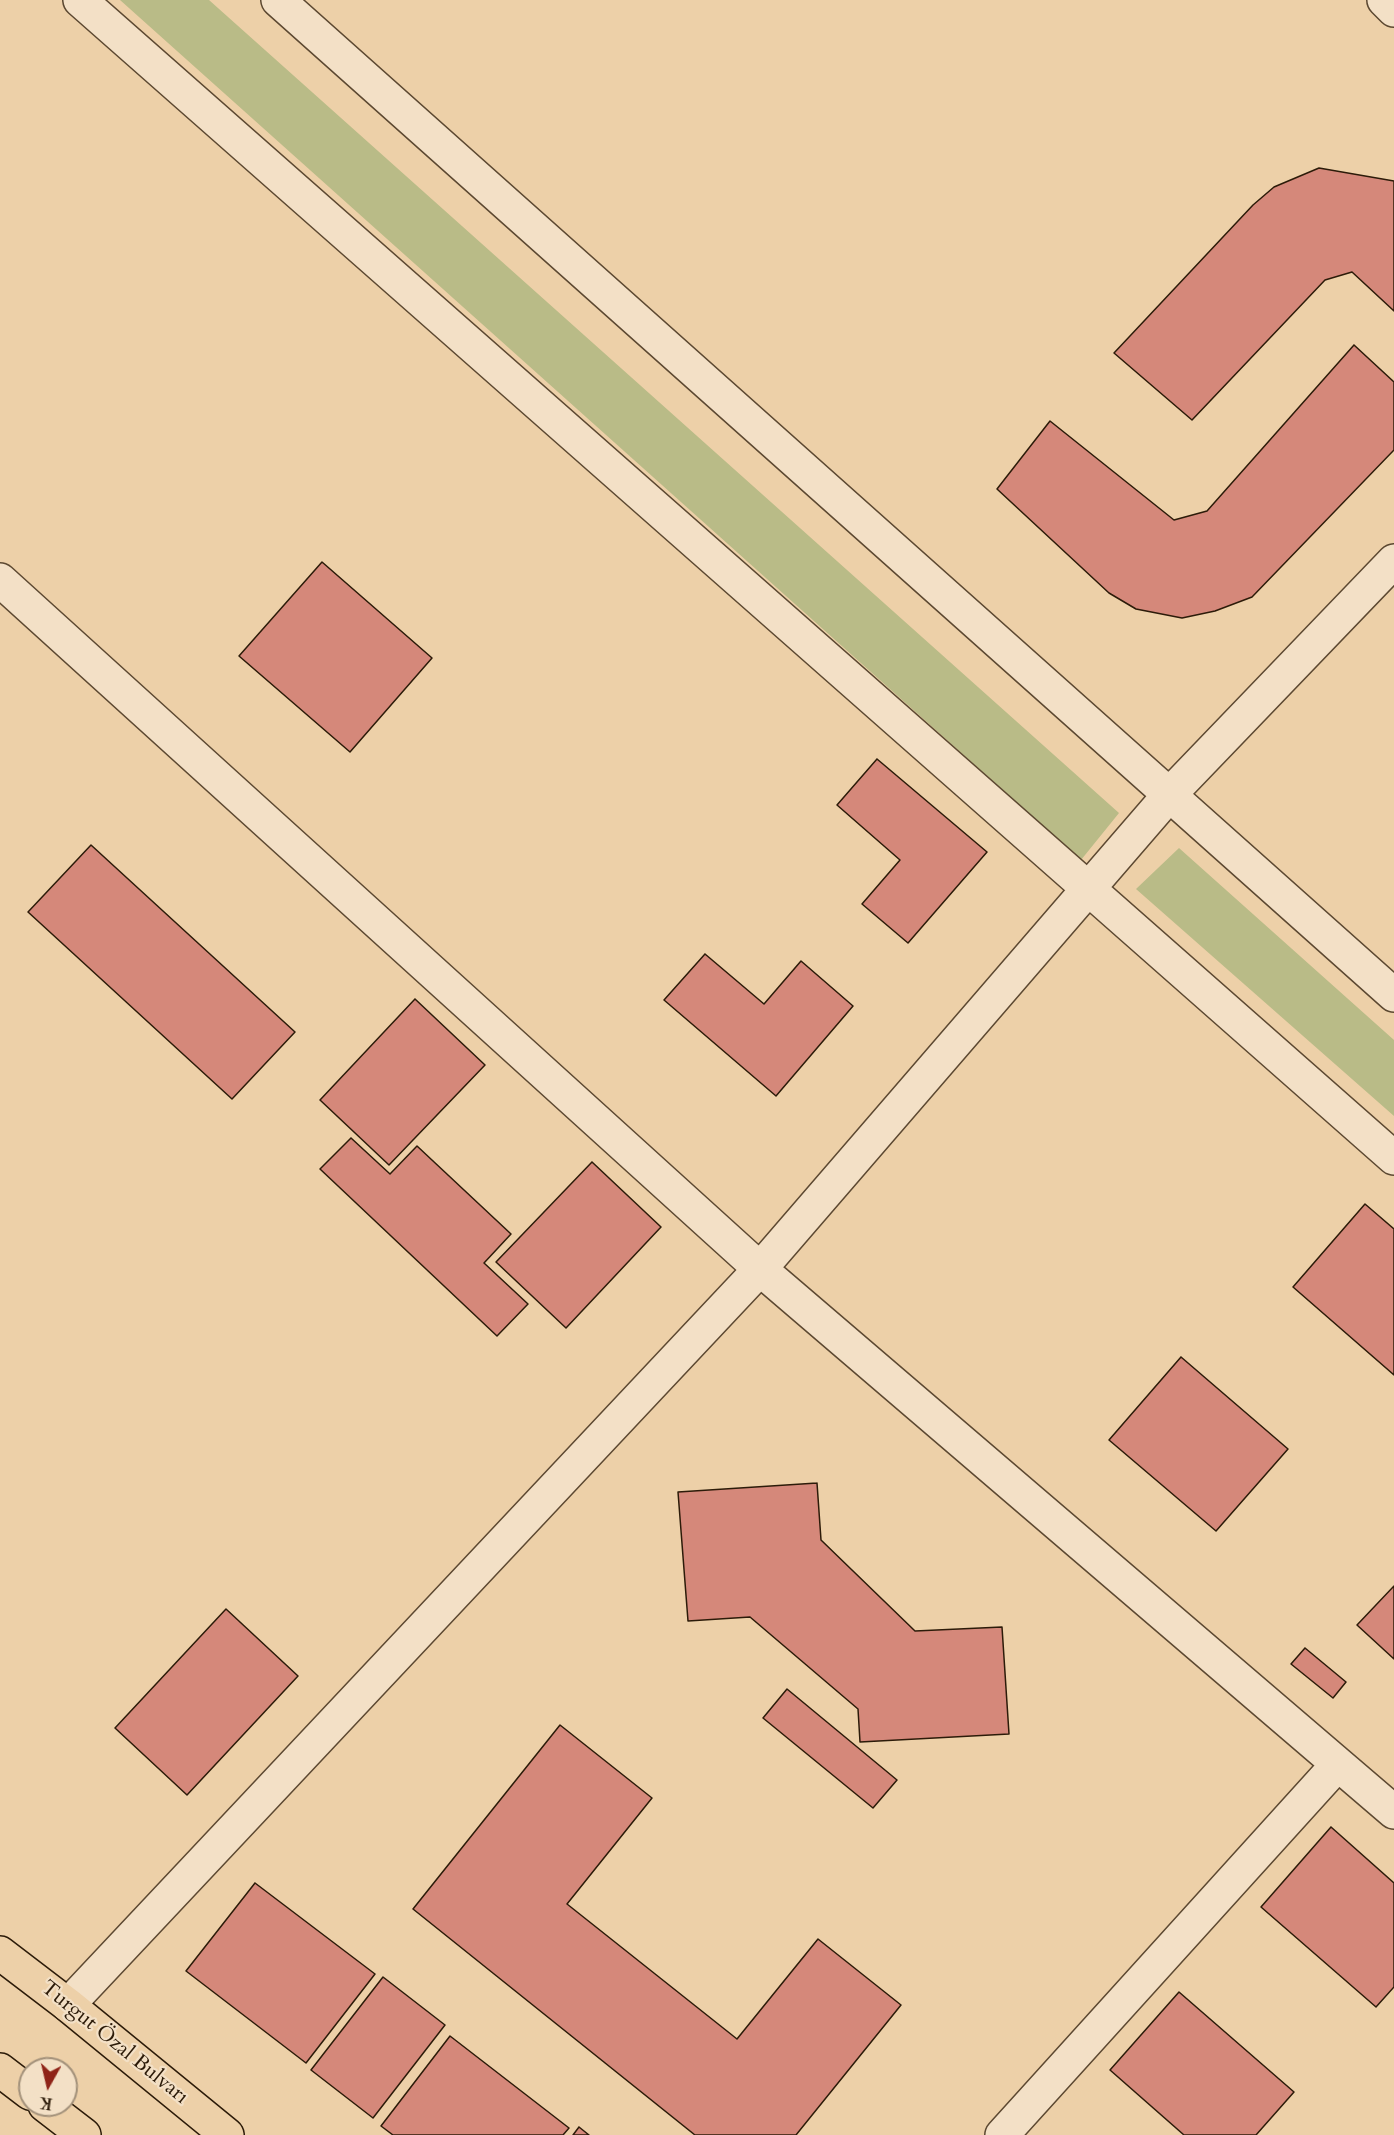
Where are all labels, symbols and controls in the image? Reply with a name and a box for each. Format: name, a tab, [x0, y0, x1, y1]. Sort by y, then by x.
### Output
street label: Turgut Özal Bulvarı	[35, 1976, 193, 2110]
north arrow	[18, 2057, 78, 2117]
text: K	[38, 2091, 54, 2115]

